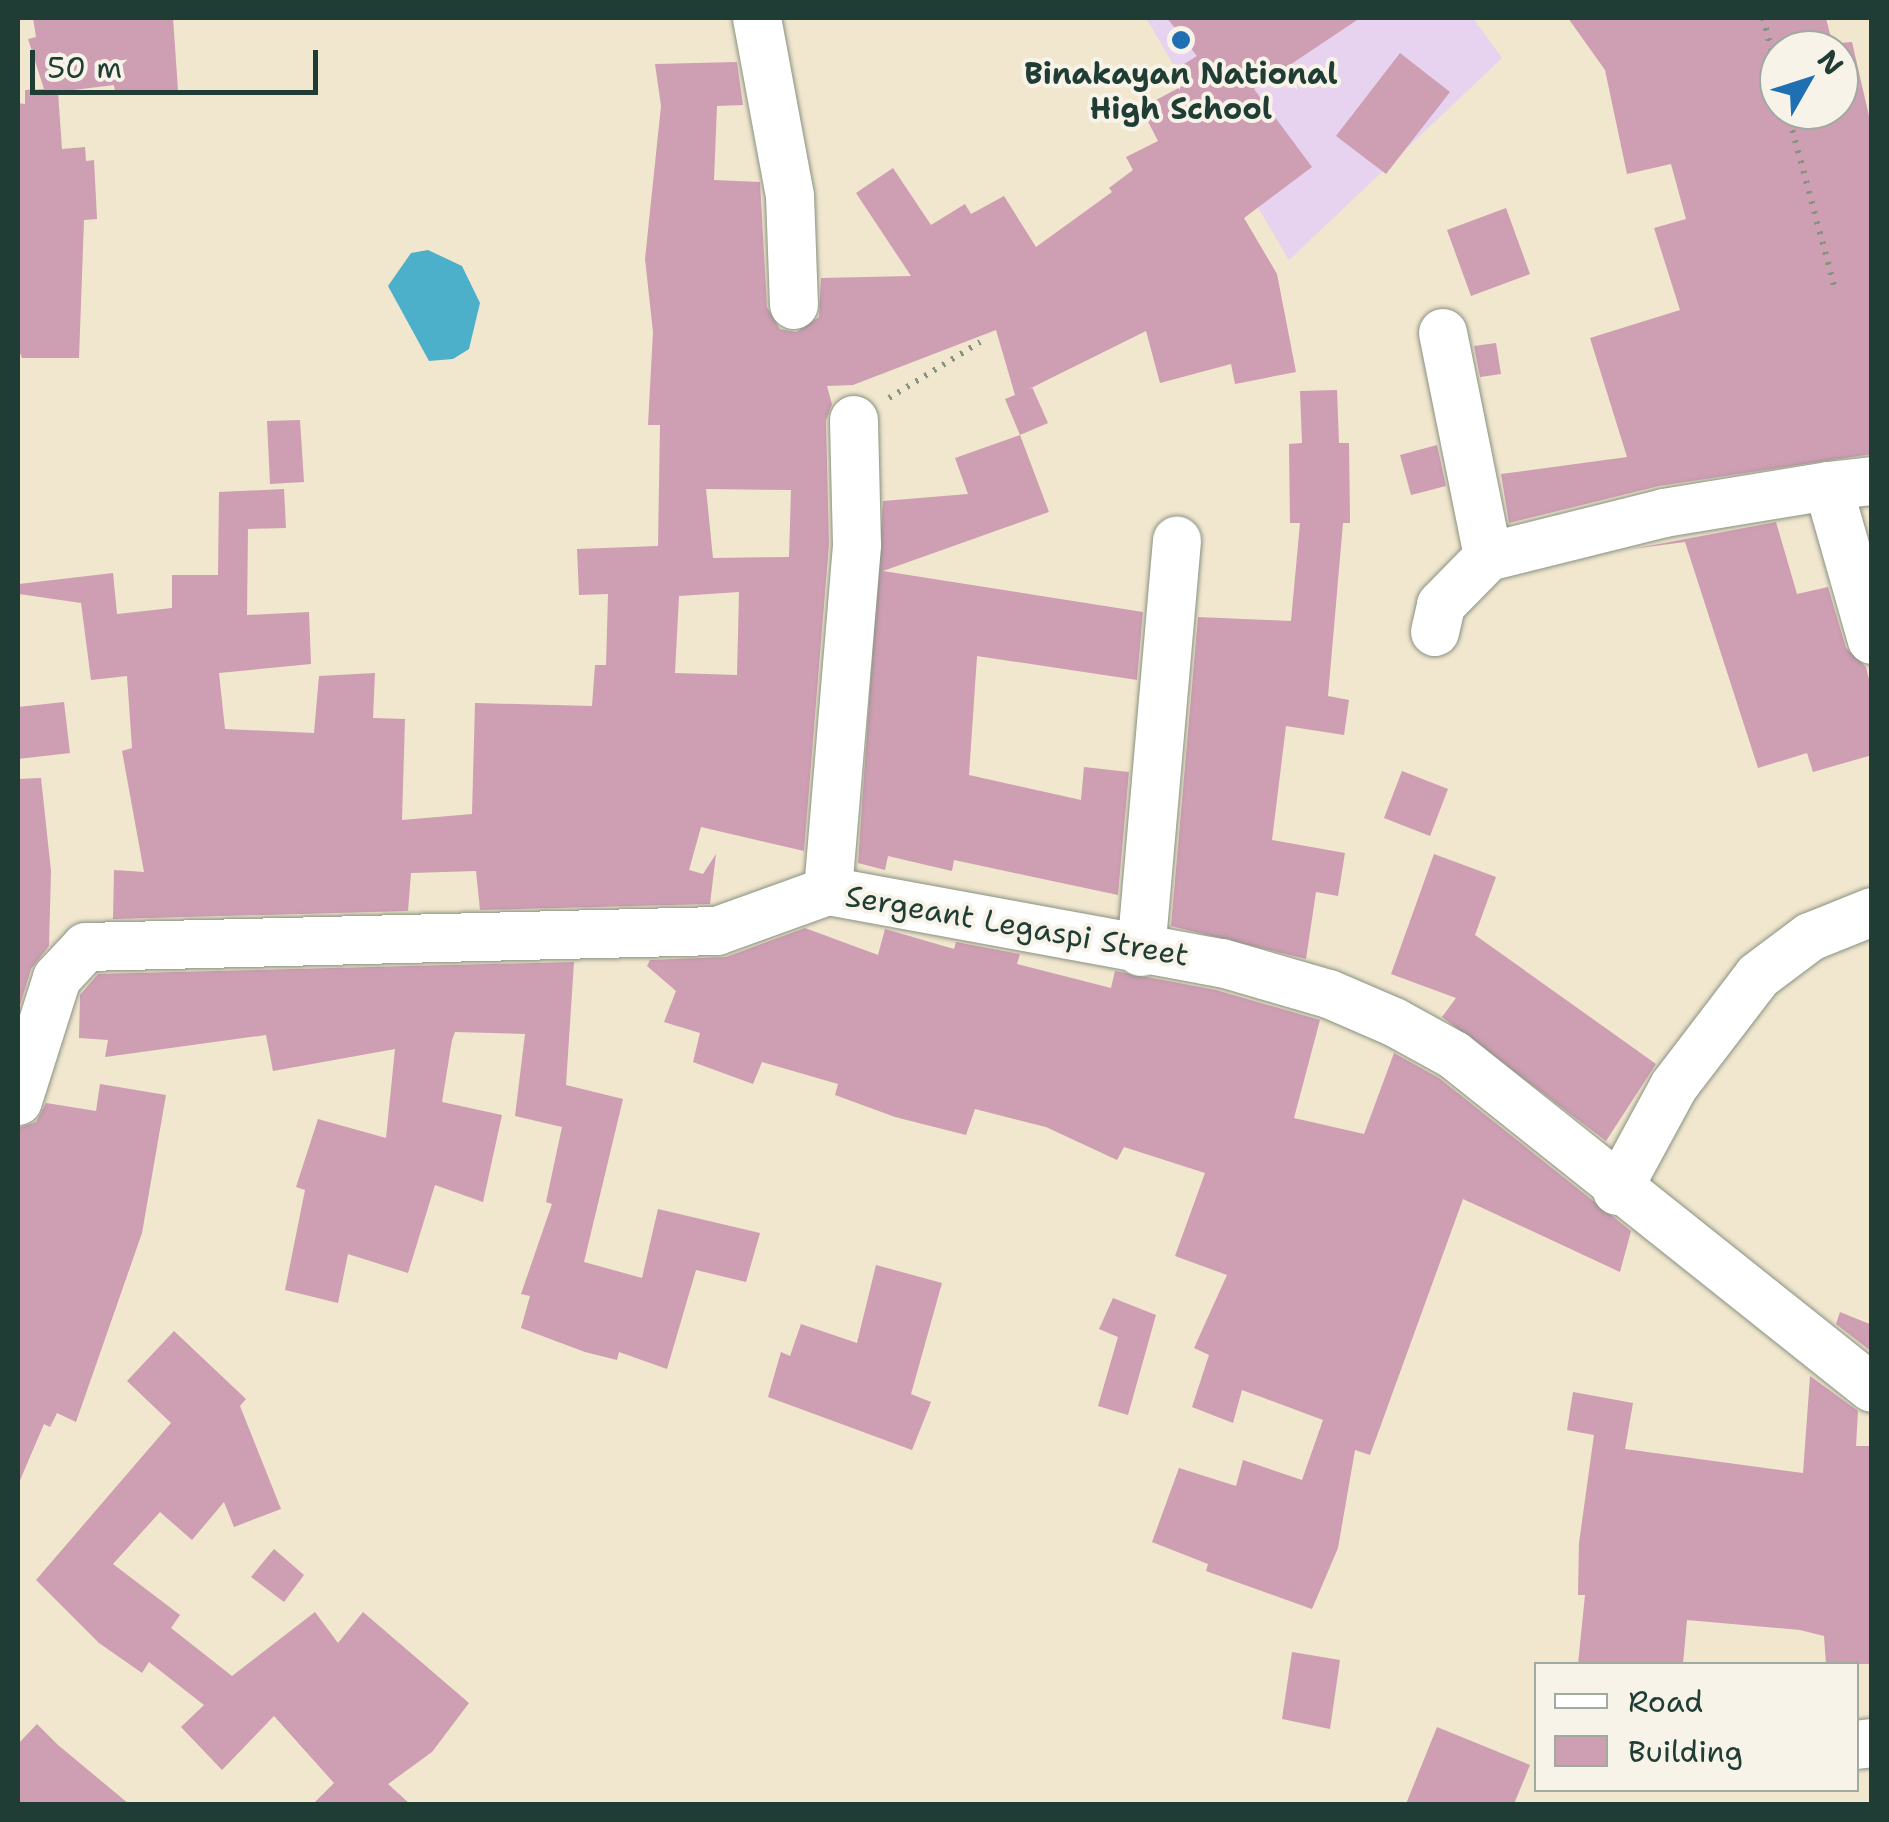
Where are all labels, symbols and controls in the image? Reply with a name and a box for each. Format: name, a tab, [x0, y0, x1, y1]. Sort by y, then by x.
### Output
marker: Binakayan National High School	[1170, 29, 1192, 51]
scale bar	[35, 30, 322, 92]
north arrow	[1759, 30, 1859, 130]
text: N	[1809, 42, 1853, 83]
text: 50 m	[47, 47, 122, 88]
place label: Binakayan National High School	[1024, 56, 1338, 126]
street label: Sergeant Legaspi Street	[843, 878, 1191, 974]
legend	[1534, 1662, 1859, 1792]
text: Road	[1628, 1681, 1703, 1722]
text: Building	[1628, 1731, 1743, 1772]

